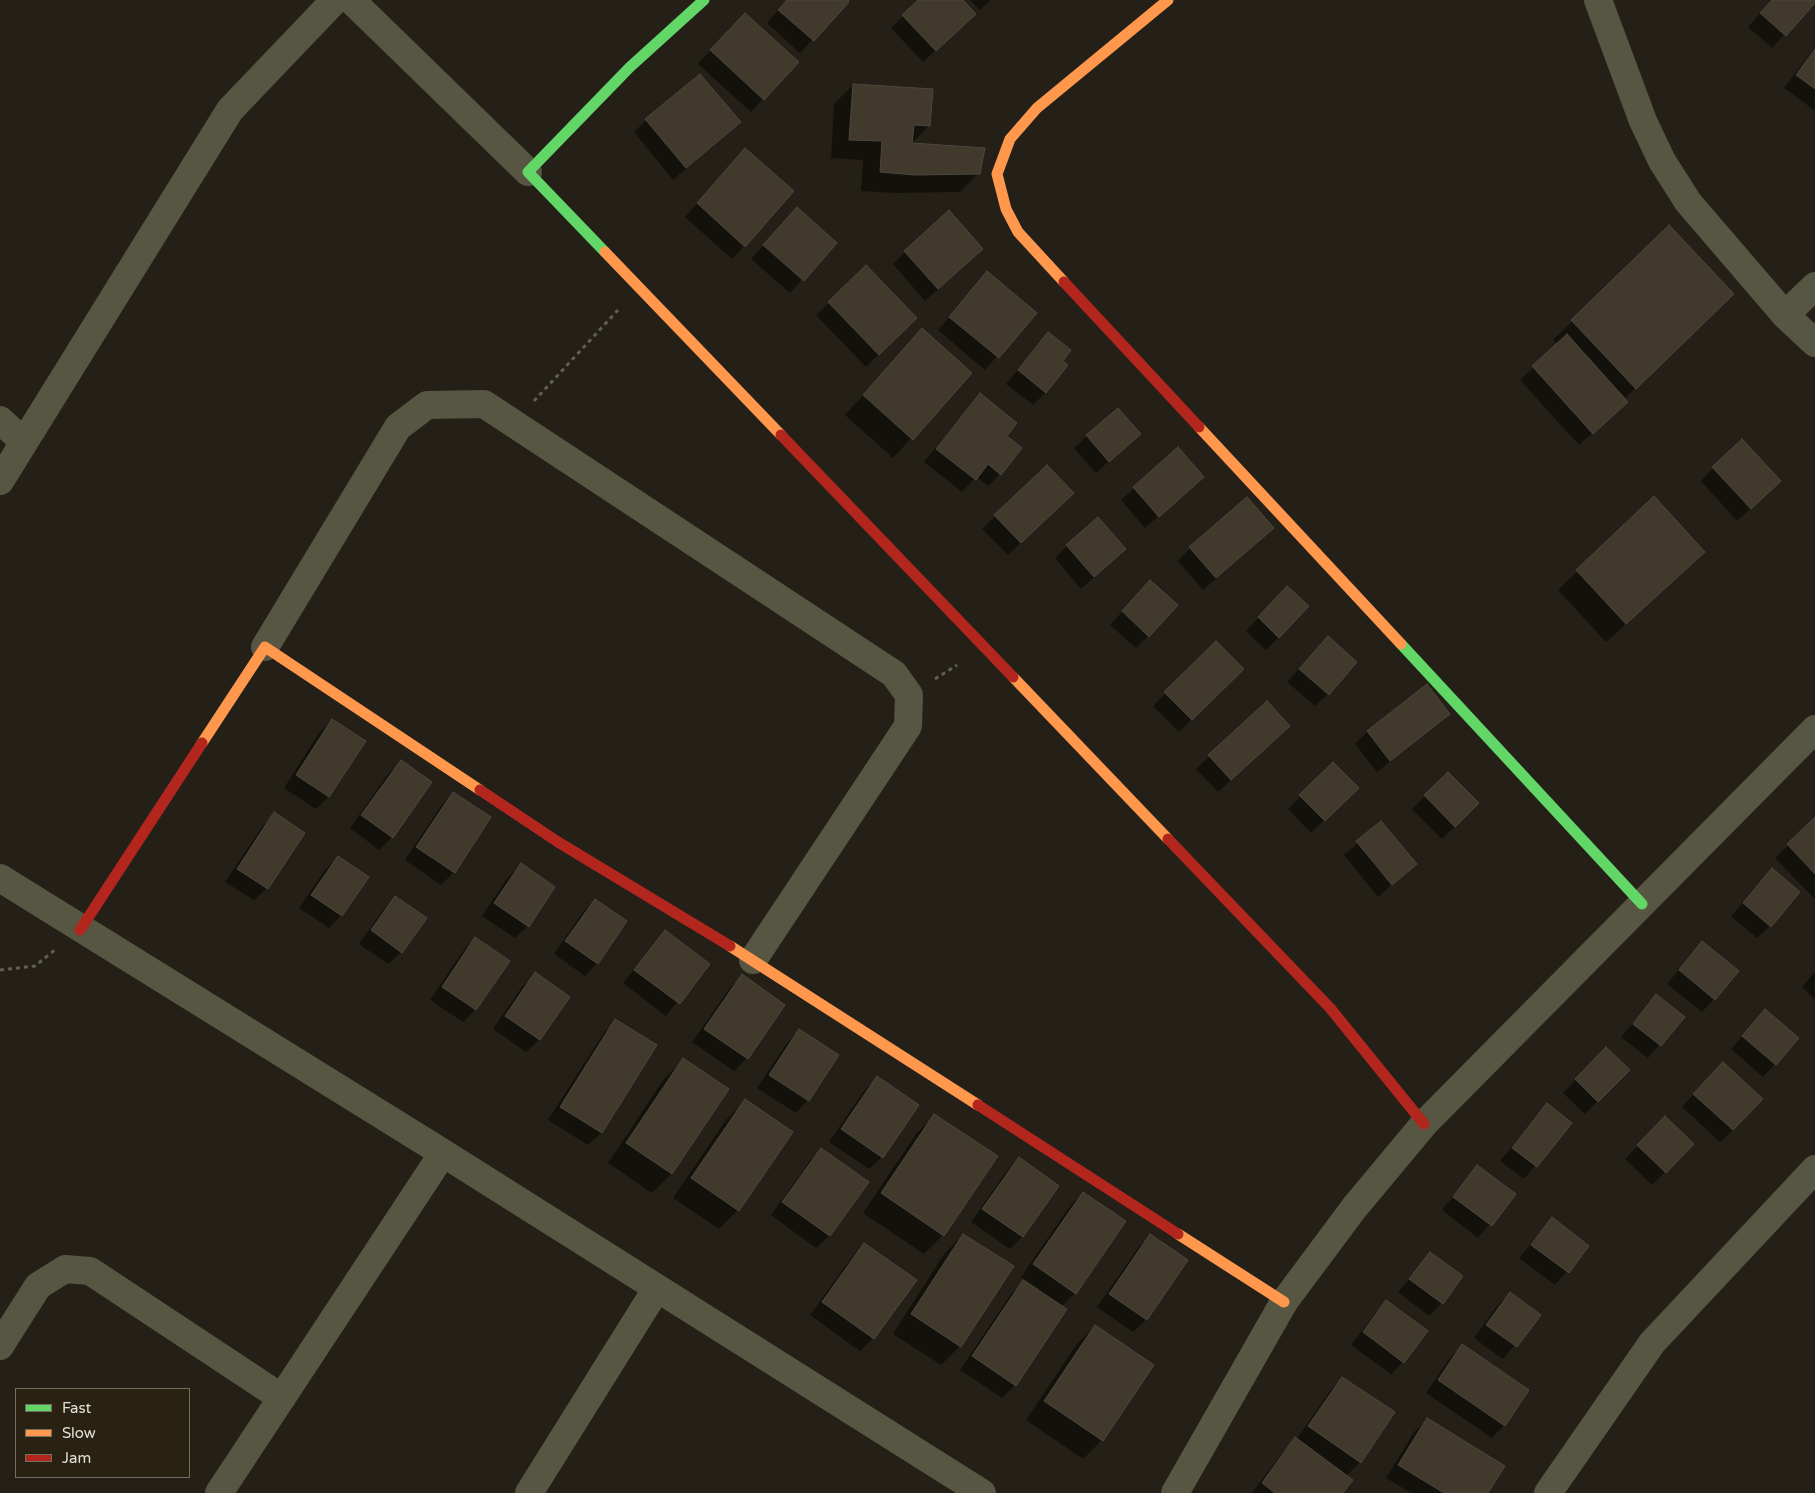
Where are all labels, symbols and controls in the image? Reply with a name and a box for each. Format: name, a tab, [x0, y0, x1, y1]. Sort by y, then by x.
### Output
legend	[15, 1388, 190, 1478]
text: Fast	[62, 1399, 91, 1417]
text: Slow	[62, 1424, 96, 1442]
text: Jam	[62, 1449, 91, 1467]

